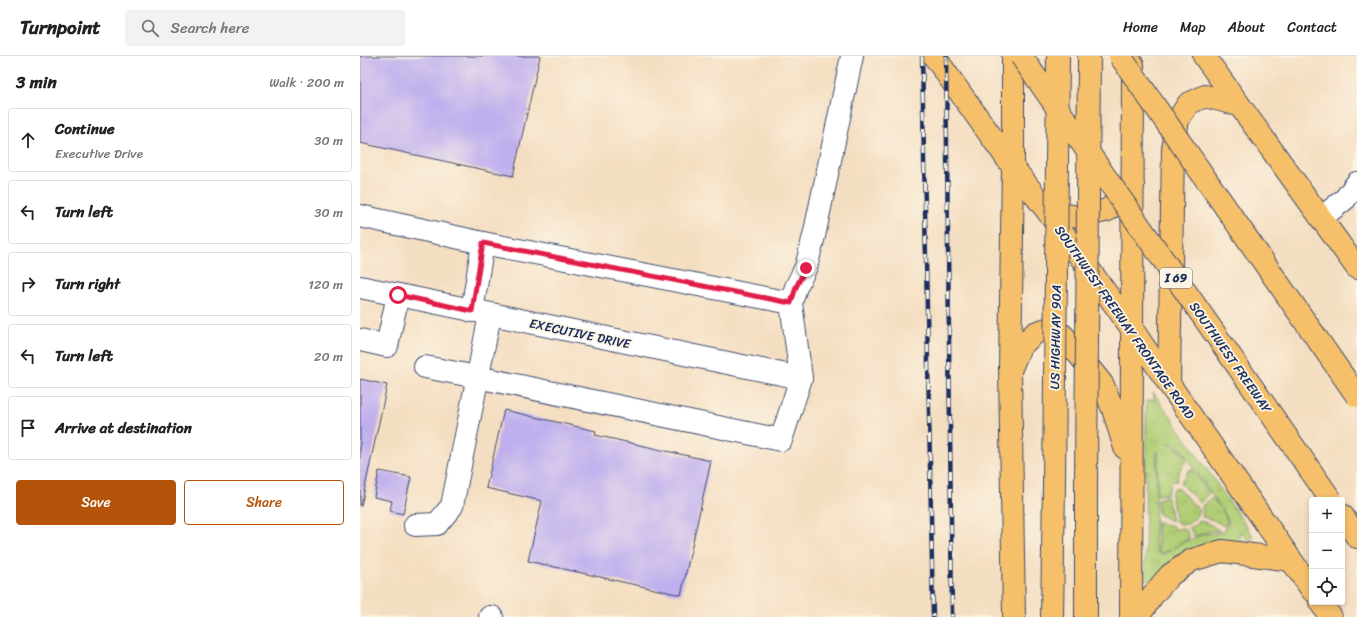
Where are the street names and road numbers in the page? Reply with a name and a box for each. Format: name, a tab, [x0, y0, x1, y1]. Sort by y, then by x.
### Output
street label: SOUTHWEST FREEWAY FRONTAGE ROAD	[1048, 220, 1201, 424]
road number: I 69	[1160, 268, 1192, 288]
street label: US HIGHWAY 90A	[1043, 285, 1068, 390]
street label: SOUTHWEST FREEWAY	[1183, 297, 1278, 419]
street label: EXECUTIVE DRIVE	[527, 312, 633, 356]

